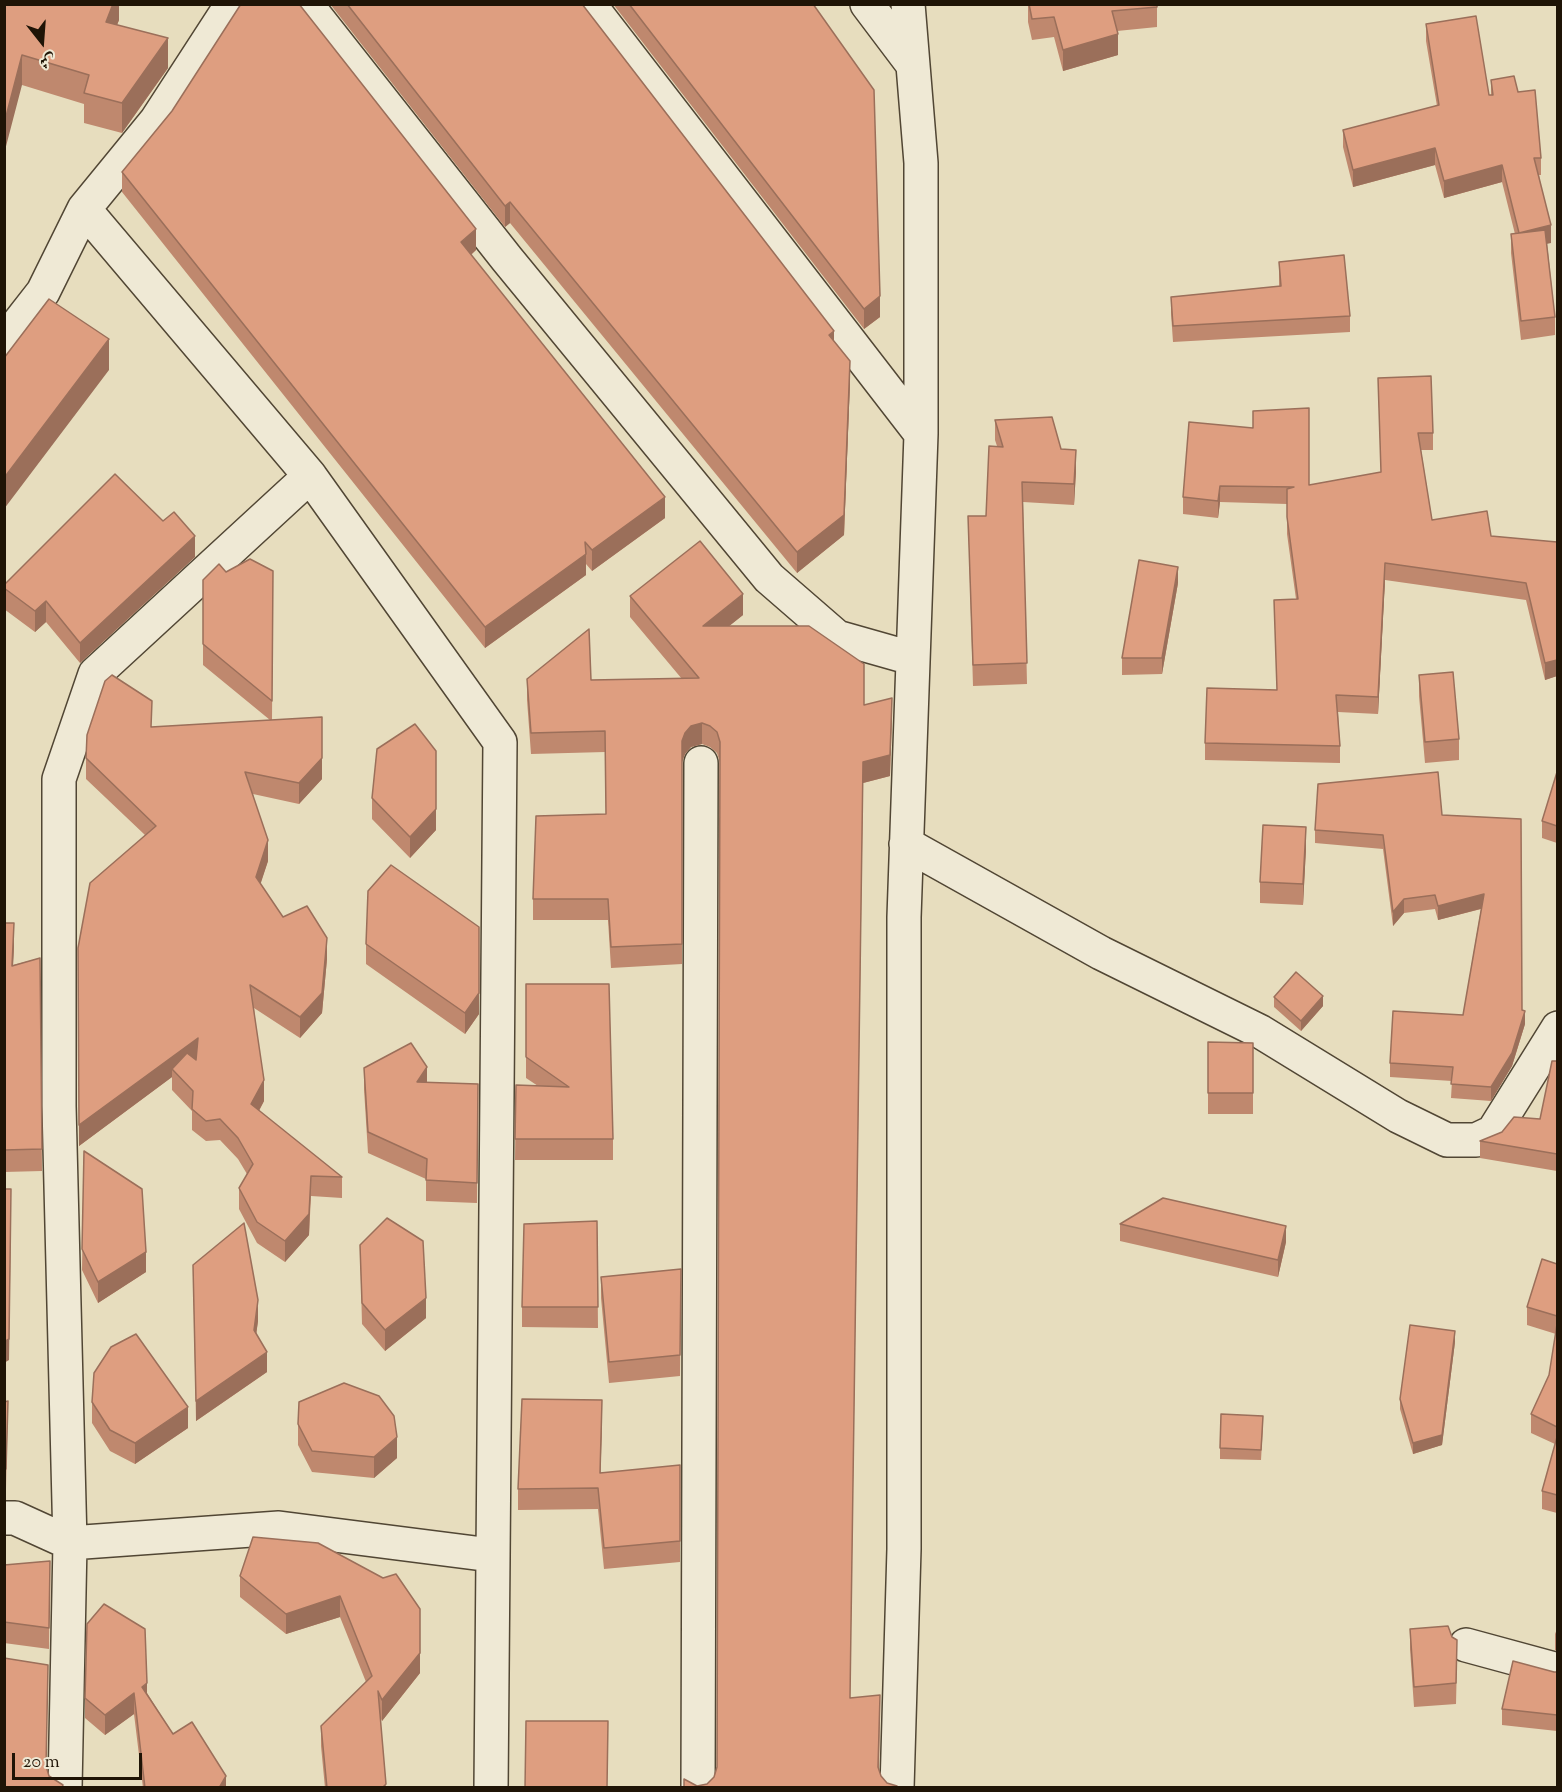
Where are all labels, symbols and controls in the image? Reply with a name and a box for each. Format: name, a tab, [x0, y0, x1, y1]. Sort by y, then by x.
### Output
north arrow	[12, 12, 72, 72]
text: ش	[36, 46, 58, 73]
scale bar	[15, 1741, 146, 1779]
text: 20 m	[23, 1750, 60, 1776]

